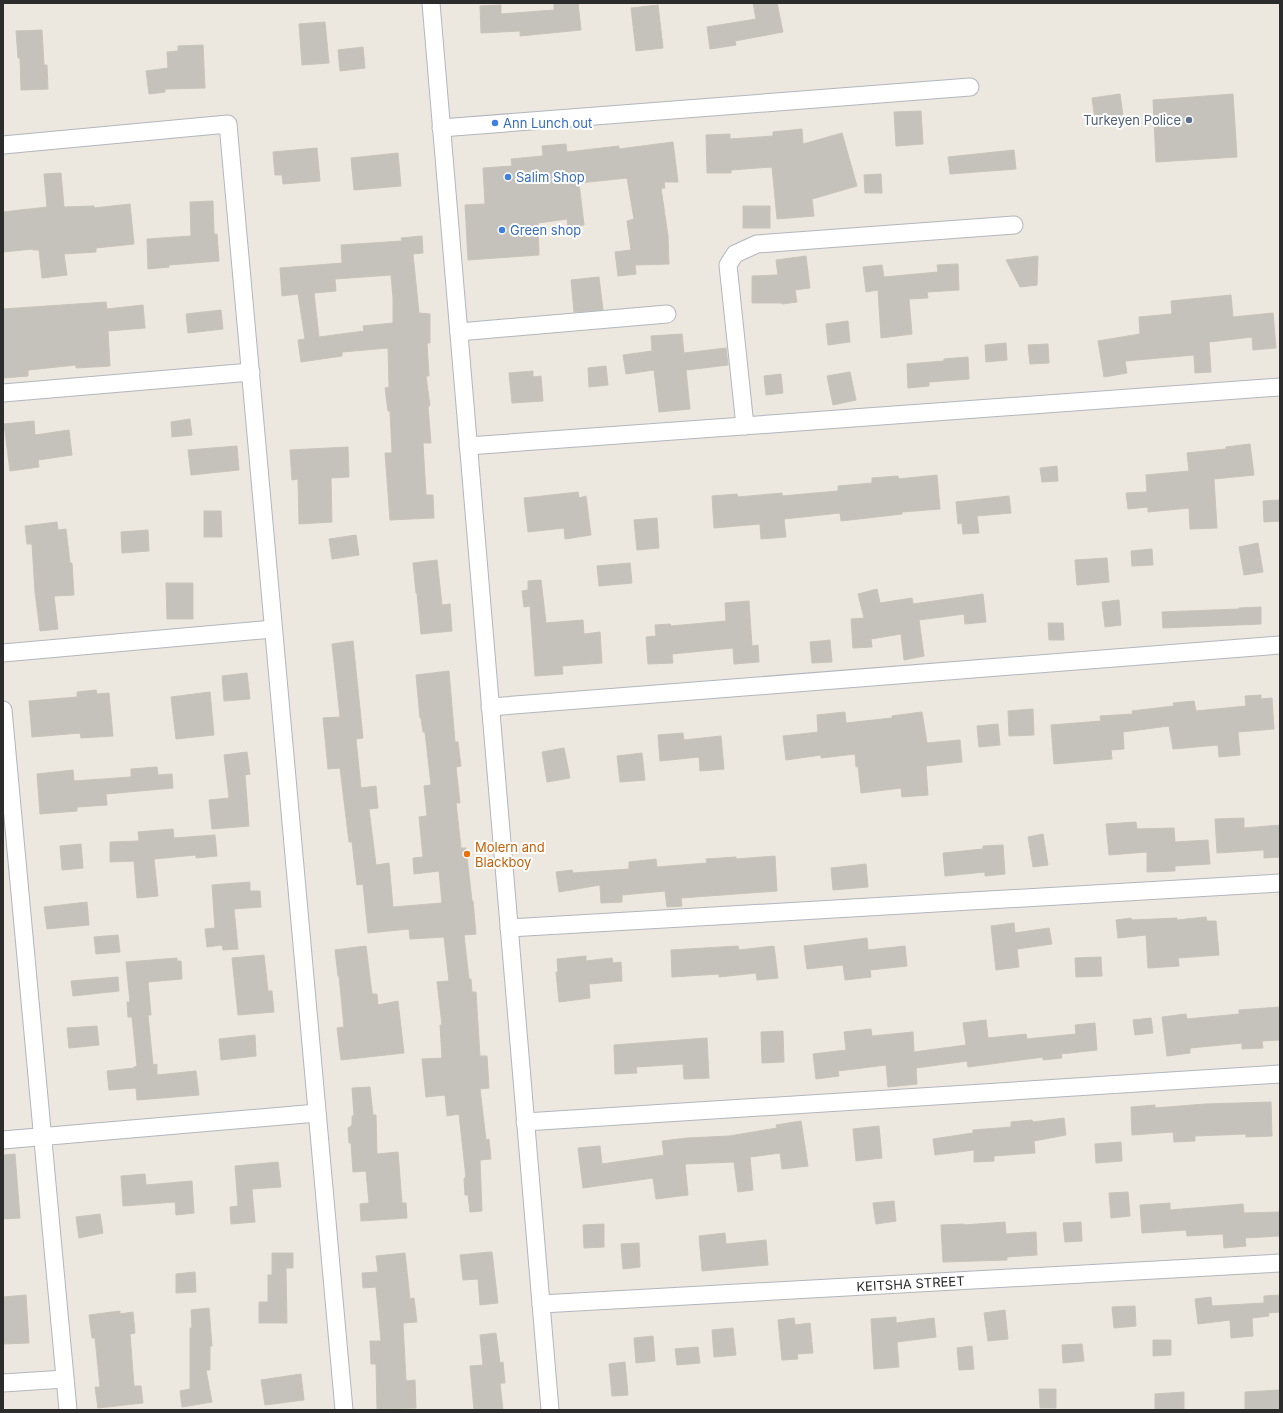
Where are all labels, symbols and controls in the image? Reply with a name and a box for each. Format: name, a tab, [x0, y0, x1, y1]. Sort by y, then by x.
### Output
place label: Turkeyen Police	[1083, 112, 1181, 128]
place label: Ann Lunch out	[503, 115, 592, 131]
marker: Turkeyen Police	[1184, 115, 1194, 125]
marker: Ann Lunch out	[490, 118, 500, 128]
place label: Salim Shop	[516, 169, 585, 185]
marker: Salim Shop	[503, 172, 513, 182]
place label: Green shop	[510, 222, 581, 238]
marker: Green shop	[497, 225, 507, 235]
place label: Molern and Blackboy	[475, 839, 545, 870]
marker: Molern and Blackboy	[462, 849, 472, 859]
street label: KEITSHA STREET	[856, 1273, 965, 1294]

